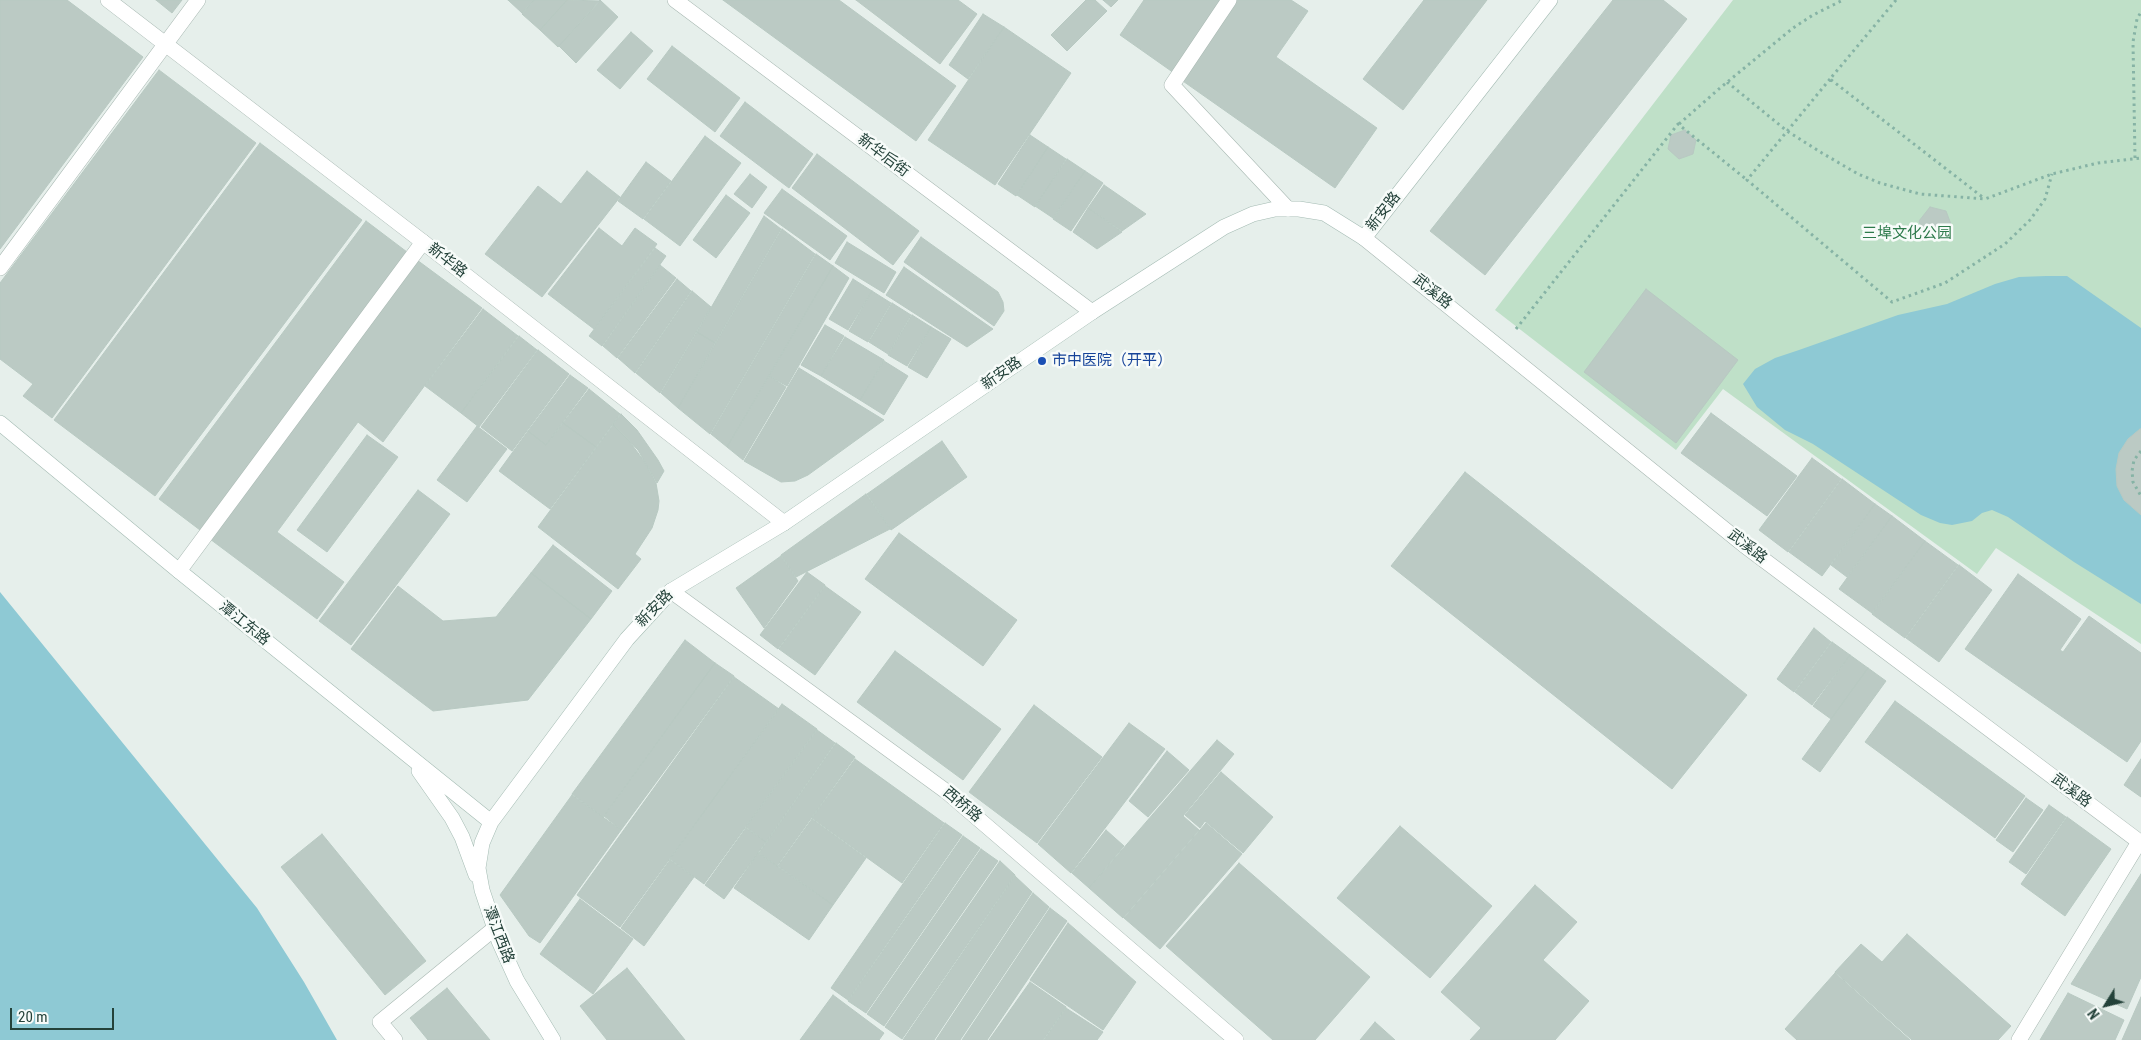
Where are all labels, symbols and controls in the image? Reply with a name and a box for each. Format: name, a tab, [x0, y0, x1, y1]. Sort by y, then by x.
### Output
street label: 新华后街	[854, 131, 912, 181]
street label: 新安路	[1363, 189, 1405, 235]
park label: 三埠文化公园	[1862, 225, 1952, 243]
street label: 新华路	[424, 240, 470, 282]
street label: 武溪路	[1409, 271, 1455, 313]
place label: 市中医院（开平）	[1052, 352, 1172, 370]
street label: 新安路	[978, 354, 1026, 394]
marker: 市中医院（开平）	[1036, 355, 1048, 367]
street label: 武溪路	[1724, 526, 1770, 568]
street label: 新安路	[633, 587, 677, 631]
street label: 潭江东路	[215, 598, 273, 650]
street label: 武溪路	[2048, 770, 2094, 812]
street label: 西桥路	[939, 784, 985, 826]
street label: 潭江西路	[479, 904, 517, 966]
north arrow	[2081, 980, 2131, 1030]
scale bar	[12, 998, 116, 1030]
text: N	[2085, 1006, 2103, 1022]
text: 20 m	[18, 1008, 48, 1026]

